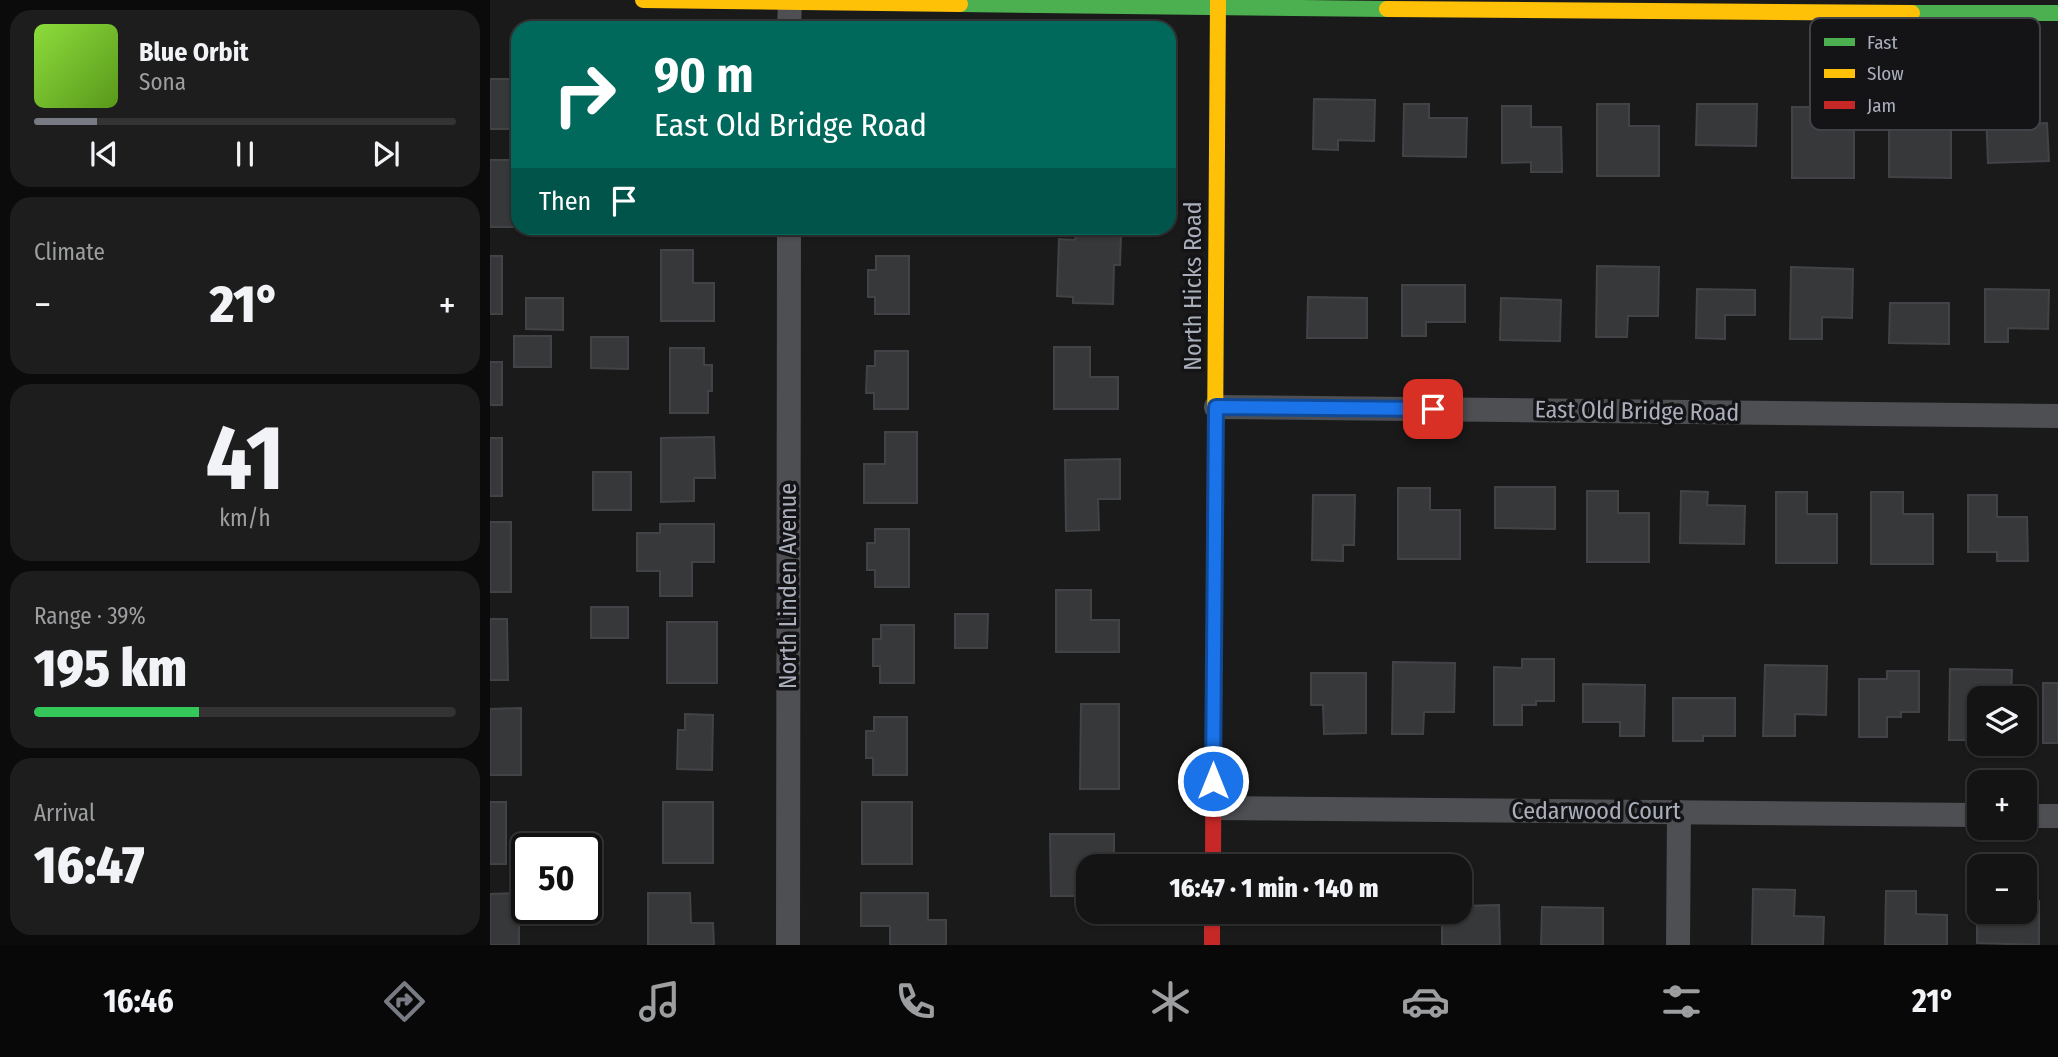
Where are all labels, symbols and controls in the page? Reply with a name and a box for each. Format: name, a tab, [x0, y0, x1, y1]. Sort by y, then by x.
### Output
legend	[1810, 18, 2040, 130]
text: Fast	[1867, 31, 1898, 54]
text: Blue Orbit	[139, 37, 249, 68]
text: 90 m	[654, 46, 754, 105]
icon: right	[539, 49, 630, 140]
text: Slow	[1867, 62, 1904, 85]
text: Sona	[139, 68, 186, 96]
text: Jam	[1867, 94, 1896, 117]
text: East Old Bridge Road	[654, 106, 927, 144]
icon: previous	[85, 135, 123, 173]
icon: pause	[226, 135, 264, 173]
icon: next	[367, 135, 405, 173]
icon: arrive	[605, 182, 643, 220]
text: Then	[539, 186, 591, 217]
street label: North Hicks Road	[1179, 201, 1207, 371]
text: Climate	[34, 238, 105, 266]
text: 21°	[210, 273, 280, 336]
text: −	[34, 282, 51, 328]
text: +	[439, 282, 456, 328]
pin	[1403, 379, 1463, 439]
icon: arrive	[1414, 390, 1452, 428]
street label: East Old Bridge Road	[1534, 395, 1740, 427]
text: 41	[205, 404, 285, 513]
street label: North Linden Avenue	[774, 483, 802, 689]
text: km/h	[219, 504, 271, 532]
text: Range · 39%	[34, 602, 146, 630]
text: 195 km	[34, 637, 187, 700]
map controls	[1967, 686, 2037, 924]
button: layers	[1967, 686, 2037, 756]
position arrow	[1176, 744, 1250, 818]
button: +	[1967, 770, 2037, 840]
street label: Cedarwood Court	[1511, 797, 1681, 825]
text: Arrival	[34, 799, 95, 827]
speed limit sign: 50	[511, 833, 602, 924]
text: 16:47	[34, 834, 145, 897]
button: −	[1967, 854, 2037, 924]
text: 16:47 · 1 min · 140 m	[1170, 873, 1378, 904]
icon: directions	[380, 977, 429, 1026]
icon: music	[635, 977, 684, 1026]
icon: phone	[891, 977, 940, 1026]
icon: climate	[1146, 977, 1195, 1026]
icon: car	[1401, 977, 1450, 1026]
icon: filters	[1657, 977, 1706, 1026]
text: 16:46	[103, 982, 174, 1020]
text: 21°	[1912, 982, 1955, 1020]

